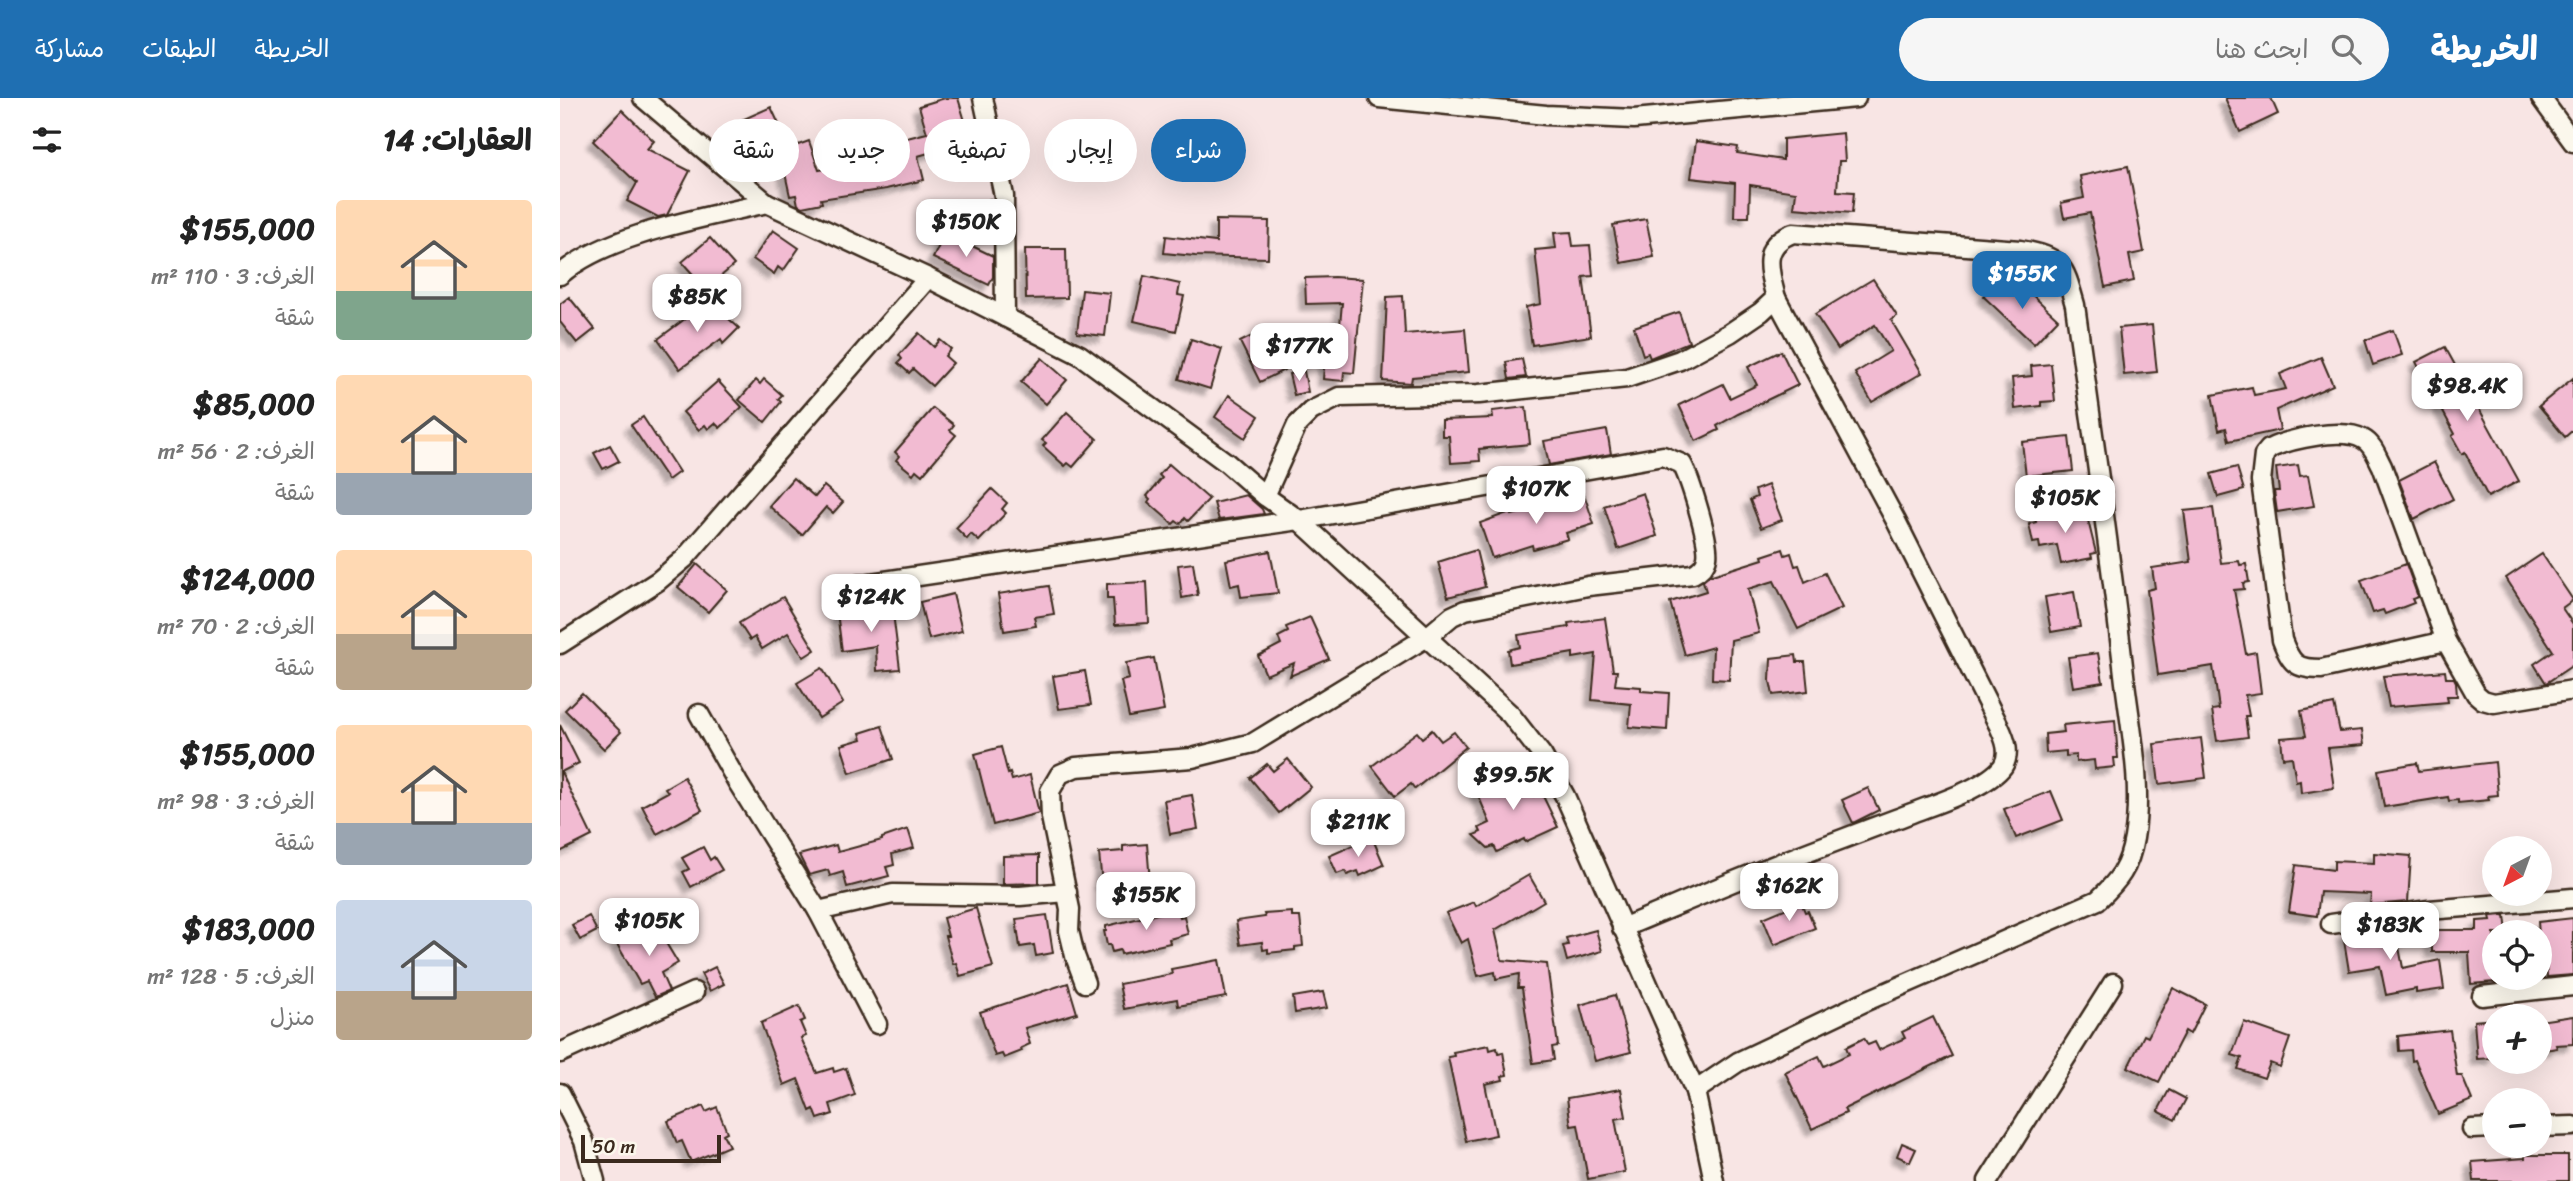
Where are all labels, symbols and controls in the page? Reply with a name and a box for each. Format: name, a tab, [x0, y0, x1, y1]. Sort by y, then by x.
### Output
search box	[1899, 18, 2389, 81]
text: الخريطة	[2431, 20, 2538, 78]
text: ابحث هنا	[2215, 26, 2309, 72]
text: مشاركة	[35, 28, 104, 70]
text: الطبقات	[142, 28, 217, 70]
text: الخريطة	[255, 28, 329, 70]
icon: search	[2327, 30, 2365, 68]
text: العقارات: 14	[383, 113, 532, 167]
chip: شقة	[709, 119, 799, 182]
chip: جديد	[813, 119, 910, 182]
chip: تصفية	[924, 119, 1030, 182]
chip: إيجار	[1044, 119, 1137, 182]
chip: شراء	[1151, 119, 1246, 182]
icon: filters	[28, 121, 66, 159]
pin: $150K	[917, 200, 1015, 259]
text: $150K	[932, 201, 1000, 242]
text: $155,000	[180, 202, 315, 256]
icon: home	[392, 228, 476, 312]
pin: $155K	[1973, 252, 2071, 311]
text: $155K	[1988, 253, 2056, 294]
text: الغرف: 3 · 110 m²	[151, 256, 315, 297]
pin: $85K	[656, 274, 738, 334]
text: $85K	[668, 276, 726, 317]
text: شقة	[275, 297, 315, 338]
pin: $177K	[1250, 324, 1348, 383]
text: $177K	[1266, 325, 1332, 366]
pin: $98.4K	[2410, 364, 2524, 423]
text: $98.4K	[2428, 365, 2506, 406]
text: $85,000	[193, 377, 315, 431]
icon: home	[392, 403, 476, 487]
text: الغرف: 2 · 56 m²	[158, 431, 315, 472]
pin: $107K	[1487, 466, 1585, 526]
text: $107K	[1503, 468, 1570, 509]
text: شقة	[275, 472, 315, 513]
pin: $105K	[2016, 476, 2114, 535]
text: $105K	[2031, 477, 2099, 518]
text: $124,000	[181, 552, 315, 606]
pin: $124K	[822, 574, 920, 634]
text: $124K	[838, 576, 904, 617]
icon: home	[392, 578, 476, 662]
text: الغرف: 2 · 70 m²	[157, 606, 315, 647]
text: شقة	[275, 647, 315, 688]
text: $155,000	[180, 727, 315, 781]
pin: $99.5K	[1456, 752, 1570, 812]
icon: home	[392, 753, 476, 837]
text: $99.5K	[1474, 754, 1552, 795]
text: الغرف: 3 · 98 m²	[158, 781, 315, 822]
pin: $211K	[1309, 800, 1407, 859]
text: $211K	[1327, 801, 1389, 842]
text: شقة	[275, 822, 315, 863]
north arrow	[2482, 836, 2552, 906]
map controls	[2482, 836, 2552, 1158]
pin: $162K	[1740, 864, 1838, 923]
text: $162K	[1756, 865, 1822, 906]
pin: $155K	[1097, 872, 1195, 932]
text: $155K	[1112, 874, 1180, 915]
pin: $105K	[600, 898, 698, 958]
text: $105K	[615, 900, 683, 941]
text: $183,000	[182, 902, 315, 956]
pin: $183K	[2341, 902, 2439, 962]
text: $183K	[2357, 904, 2423, 945]
button: locate	[2482, 920, 2552, 990]
icon: home	[392, 928, 476, 1012]
text: الغرف: 5 · 128 m²	[147, 956, 315, 997]
text: منزل	[270, 997, 315, 1038]
button: +	[2482, 1004, 2552, 1074]
button: −	[2482, 1088, 2552, 1158]
text: 50 m	[592, 1130, 635, 1163]
scale bar	[581, 1132, 721, 1164]

